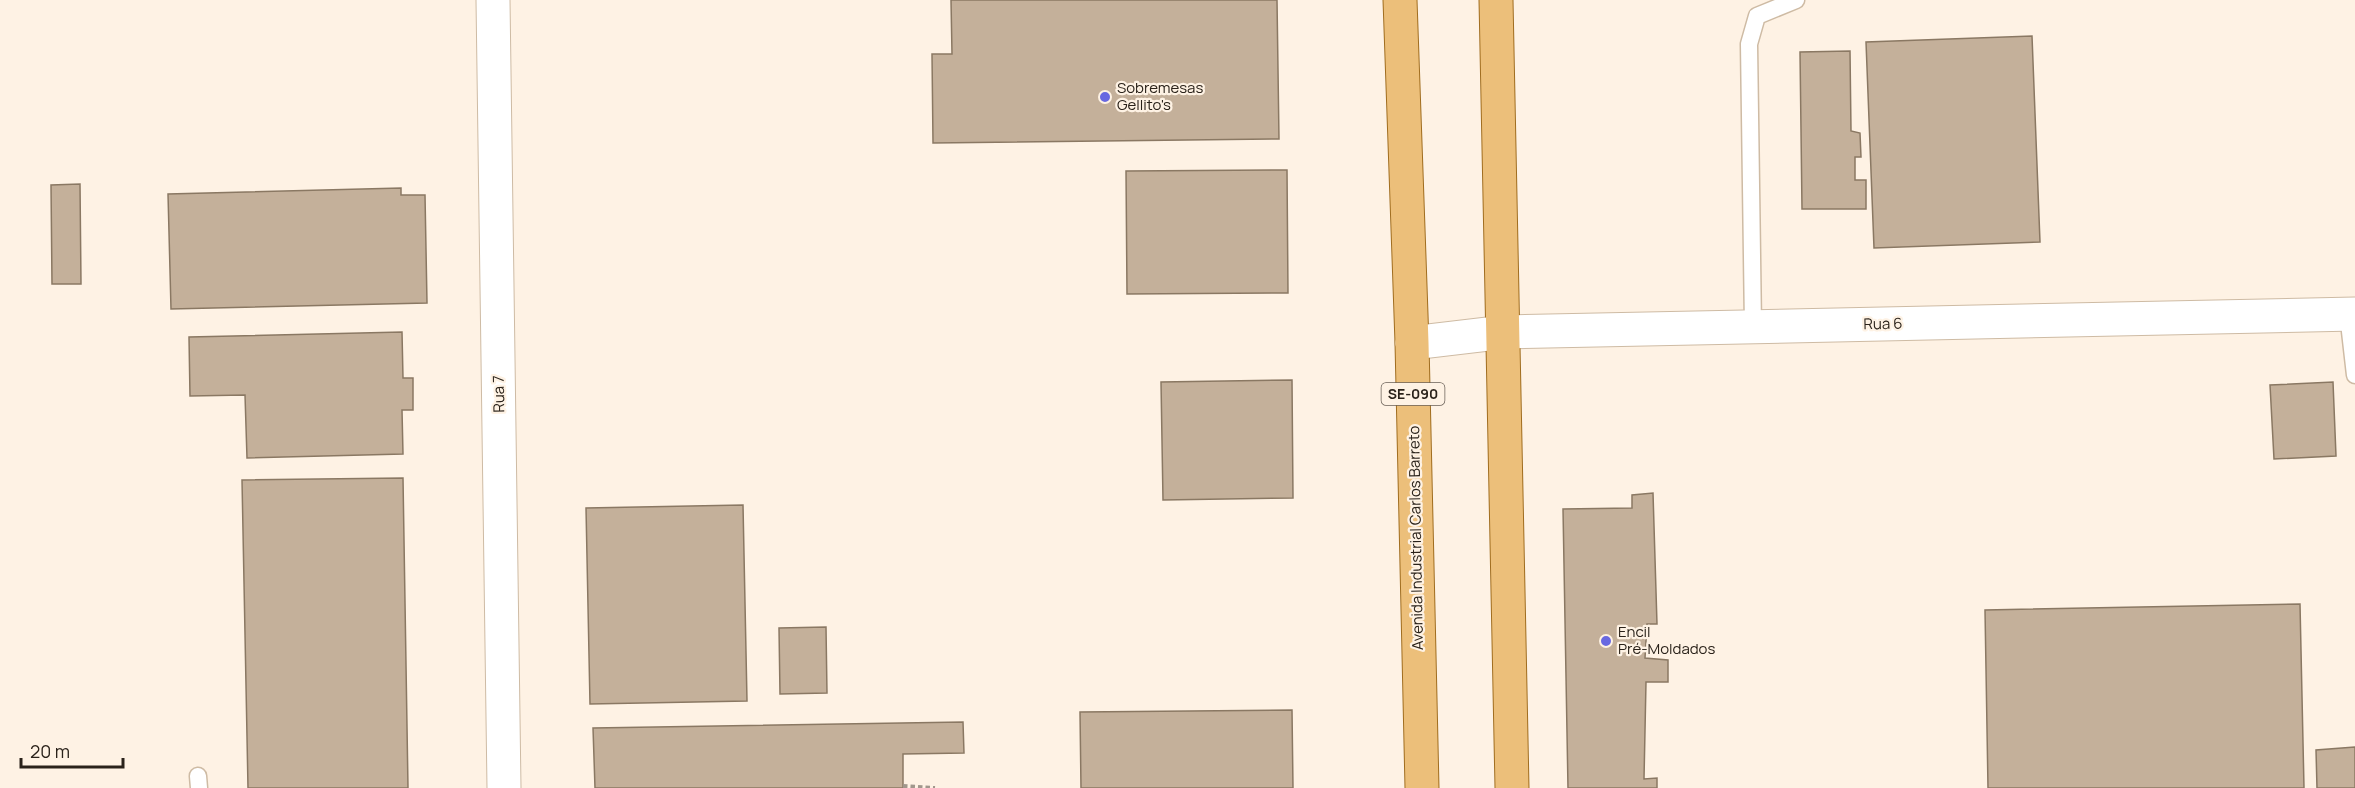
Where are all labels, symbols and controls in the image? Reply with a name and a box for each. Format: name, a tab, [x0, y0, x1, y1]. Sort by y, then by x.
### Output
place label: Sobremesas Gellito's	[1117, 77, 1203, 115]
marker: Sobremesas Gellito's	[1098, 90, 1112, 104]
street label: Rua 6	[1863, 313, 1903, 334]
street label: Rua 7	[488, 375, 509, 413]
road number: SE-090	[1382, 383, 1444, 405]
street label: Avenida Industrial Carlos Barreto	[1403, 426, 1428, 650]
place label: Encil Pré-Moldados	[1618, 621, 1715, 659]
marker: Encil Pré-Moldados	[1599, 634, 1613, 648]
scale bar	[21, 731, 123, 769]
text: 20 m	[30, 739, 70, 763]

